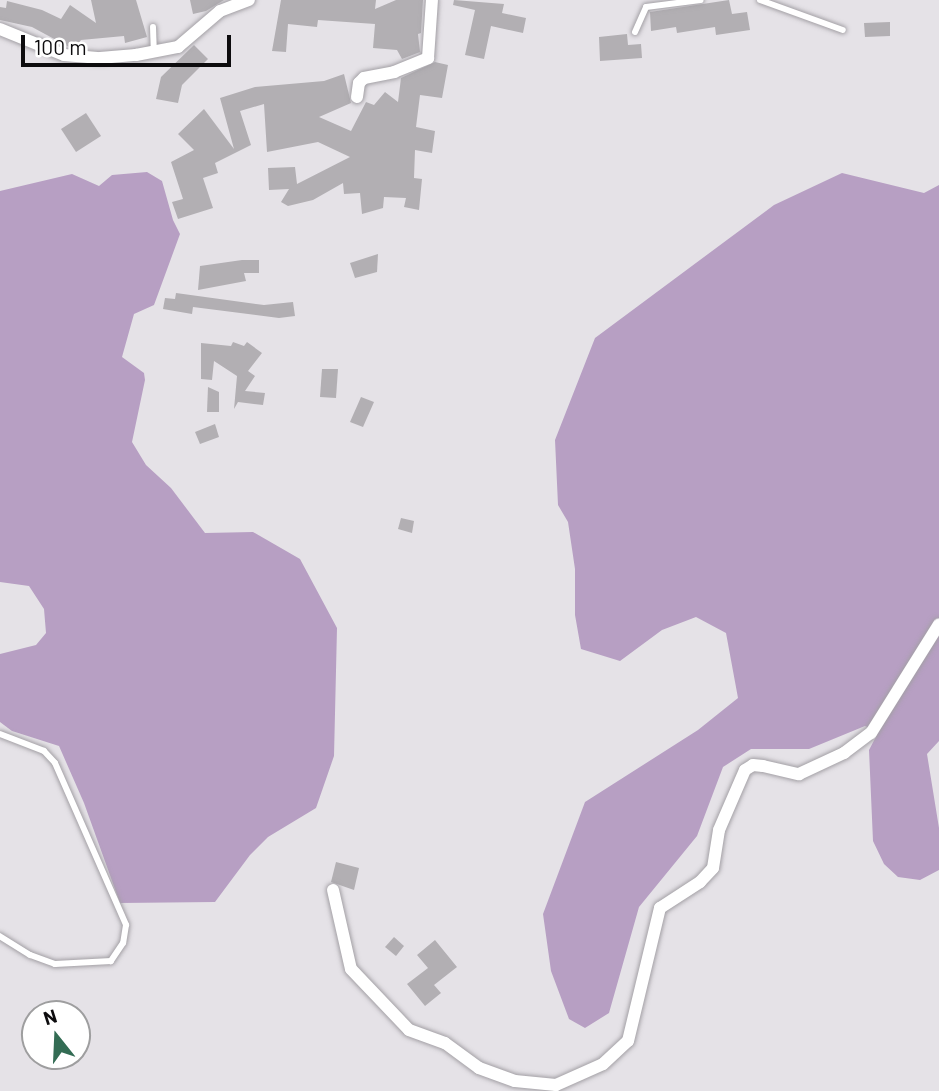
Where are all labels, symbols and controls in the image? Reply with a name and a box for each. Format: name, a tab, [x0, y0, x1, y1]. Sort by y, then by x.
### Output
scale bar	[24, 21, 234, 65]
text: 100 m	[34, 34, 87, 59]
north arrow	[21, 1000, 91, 1070]
text: N	[40, 1004, 60, 1029]

